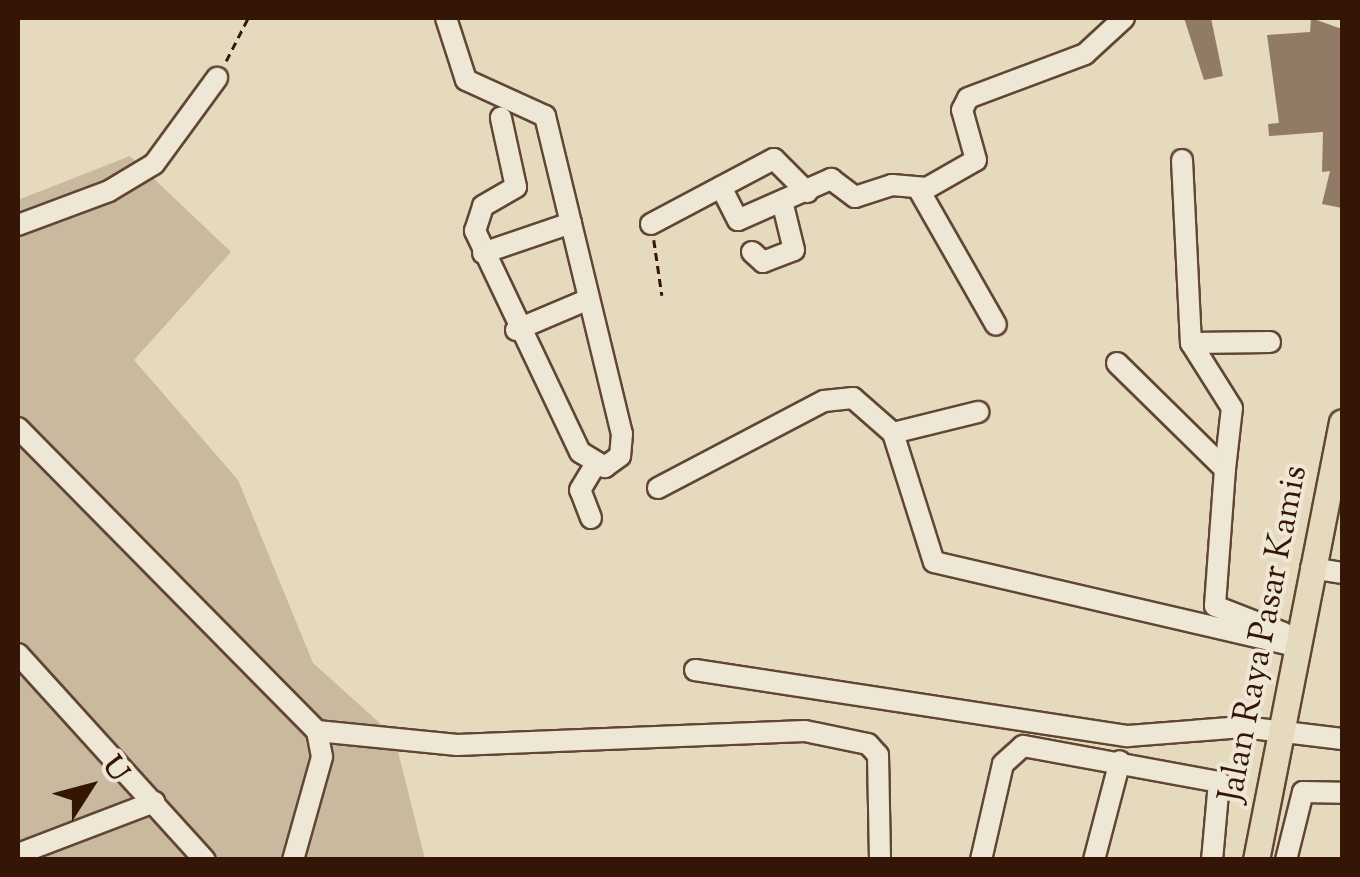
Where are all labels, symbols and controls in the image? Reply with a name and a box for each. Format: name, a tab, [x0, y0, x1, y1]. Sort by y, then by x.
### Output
street label: Jalan Raya Pasar Kamis	[1212, 462, 1318, 806]
north arrow	[40, 737, 140, 837]
text: U	[91, 748, 137, 790]

